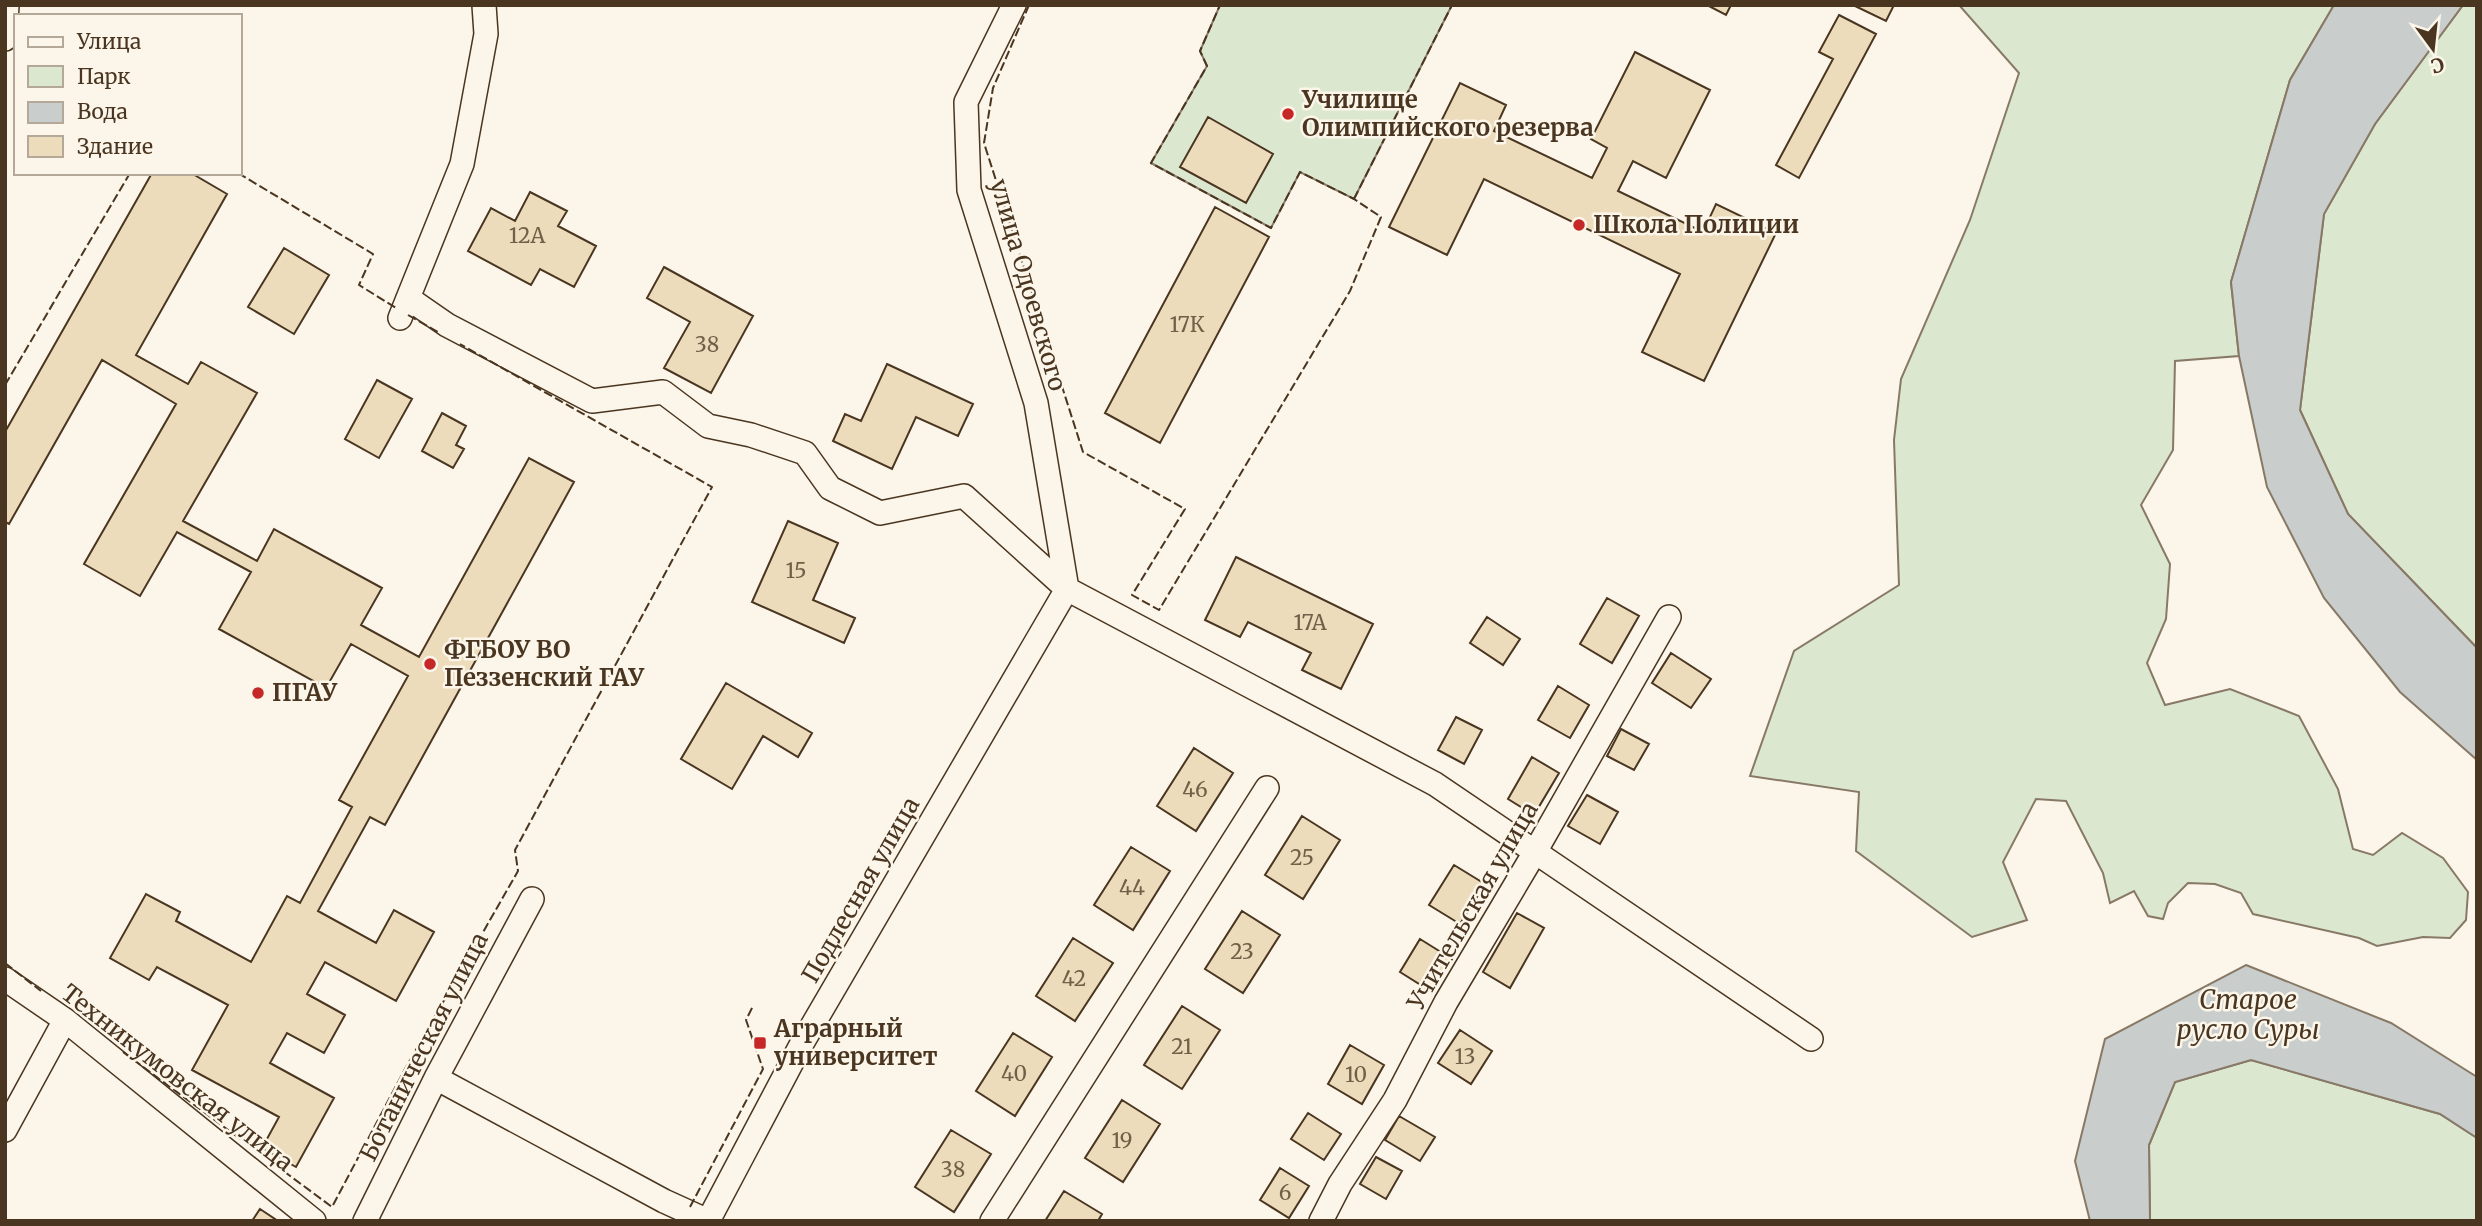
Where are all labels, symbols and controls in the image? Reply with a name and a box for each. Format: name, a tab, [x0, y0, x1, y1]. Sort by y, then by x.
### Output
legend	[14, 14, 242, 175]
north arrow	[2398, 14, 2468, 84]
text: Улица	[76, 28, 141, 55]
text: С	[2428, 52, 2447, 79]
text: Парк	[77, 63, 131, 90]
place label: Училище Олимпийского резерва	[1301, 84, 1594, 143]
text: Вода	[77, 98, 128, 125]
marker: Училище Олимпийского резерва	[1280, 106, 1296, 122]
text: Здание	[77, 133, 153, 160]
street label: улица Одоевского	[983, 175, 1074, 394]
place label: Школа Полиции	[1593, 209, 1799, 240]
marker: Школа Полиции	[1571, 217, 1587, 233]
house number: 12А	[509, 222, 546, 249]
house number: 17К	[1169, 311, 1205, 338]
house number: 38	[695, 331, 719, 358]
house number: 15	[785, 557, 807, 584]
house number: 17А	[1294, 609, 1327, 636]
place label: ФГБОУ ВО Пеззенский ГАУ	[444, 634, 644, 693]
marker: ФГБОУ ВО Пеззенский ГАУ	[422, 656, 438, 672]
place label: ПГАУ	[272, 677, 338, 708]
marker: ПГАУ	[250, 685, 266, 701]
house number: 46	[1182, 776, 1208, 803]
street label: Подлесная улица	[795, 791, 926, 988]
street label: Учительская улица	[1400, 796, 1545, 1016]
house number: 25	[1290, 844, 1314, 871]
house number: 44	[1119, 874, 1145, 901]
street label: Ботаническая улица	[352, 927, 495, 1166]
house number: 23	[1230, 938, 1254, 965]
house number: 42	[1062, 965, 1086, 992]
street label: Техникумовская улица	[55, 977, 300, 1178]
water label: Старое русло Суры	[2177, 983, 2319, 1046]
place label: Аграрный университет	[773, 1013, 938, 1072]
house number: 21	[1171, 1033, 1193, 1060]
marker: Аграрный университет	[752, 1035, 768, 1051]
house number: 13	[1455, 1043, 1475, 1070]
house number: 40	[1001, 1060, 1027, 1087]
house number: 10	[1345, 1061, 1367, 1088]
house number: 19	[1111, 1127, 1133, 1154]
house number: 38	[941, 1156, 965, 1183]
house number: 6	[1279, 1179, 1291, 1206]

